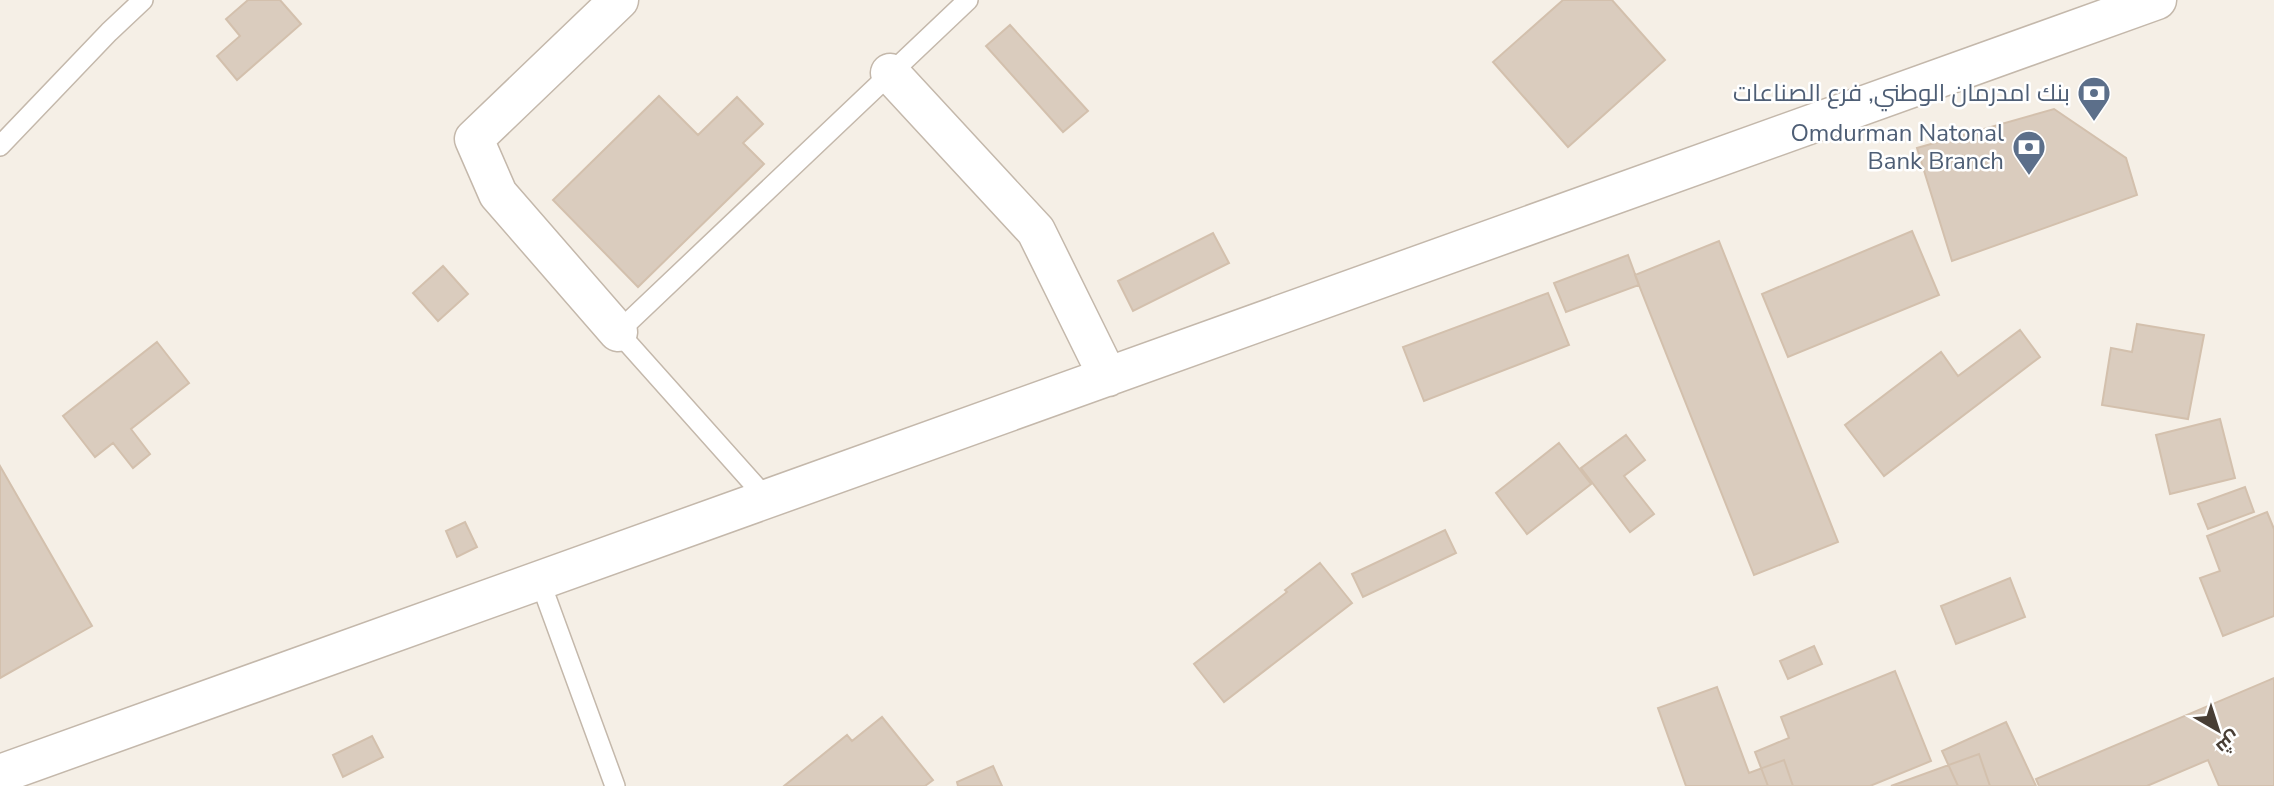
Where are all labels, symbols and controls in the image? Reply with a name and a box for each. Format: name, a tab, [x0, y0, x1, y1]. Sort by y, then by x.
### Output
bank icon: بنك امدرمان الوطني, فرع الصناعات	[2075, 74, 2113, 123]
place label: بنك امدرمان الوطني, فرع الصناعات	[1733, 77, 2070, 112]
place label: Omdurman Natonal Bank Branch	[1790, 117, 2004, 177]
bank icon: Omdurman Natonal Bank Branch	[2010, 128, 2048, 177]
north arrow	[2183, 695, 2253, 765]
text: ش	[2210, 725, 2246, 760]

